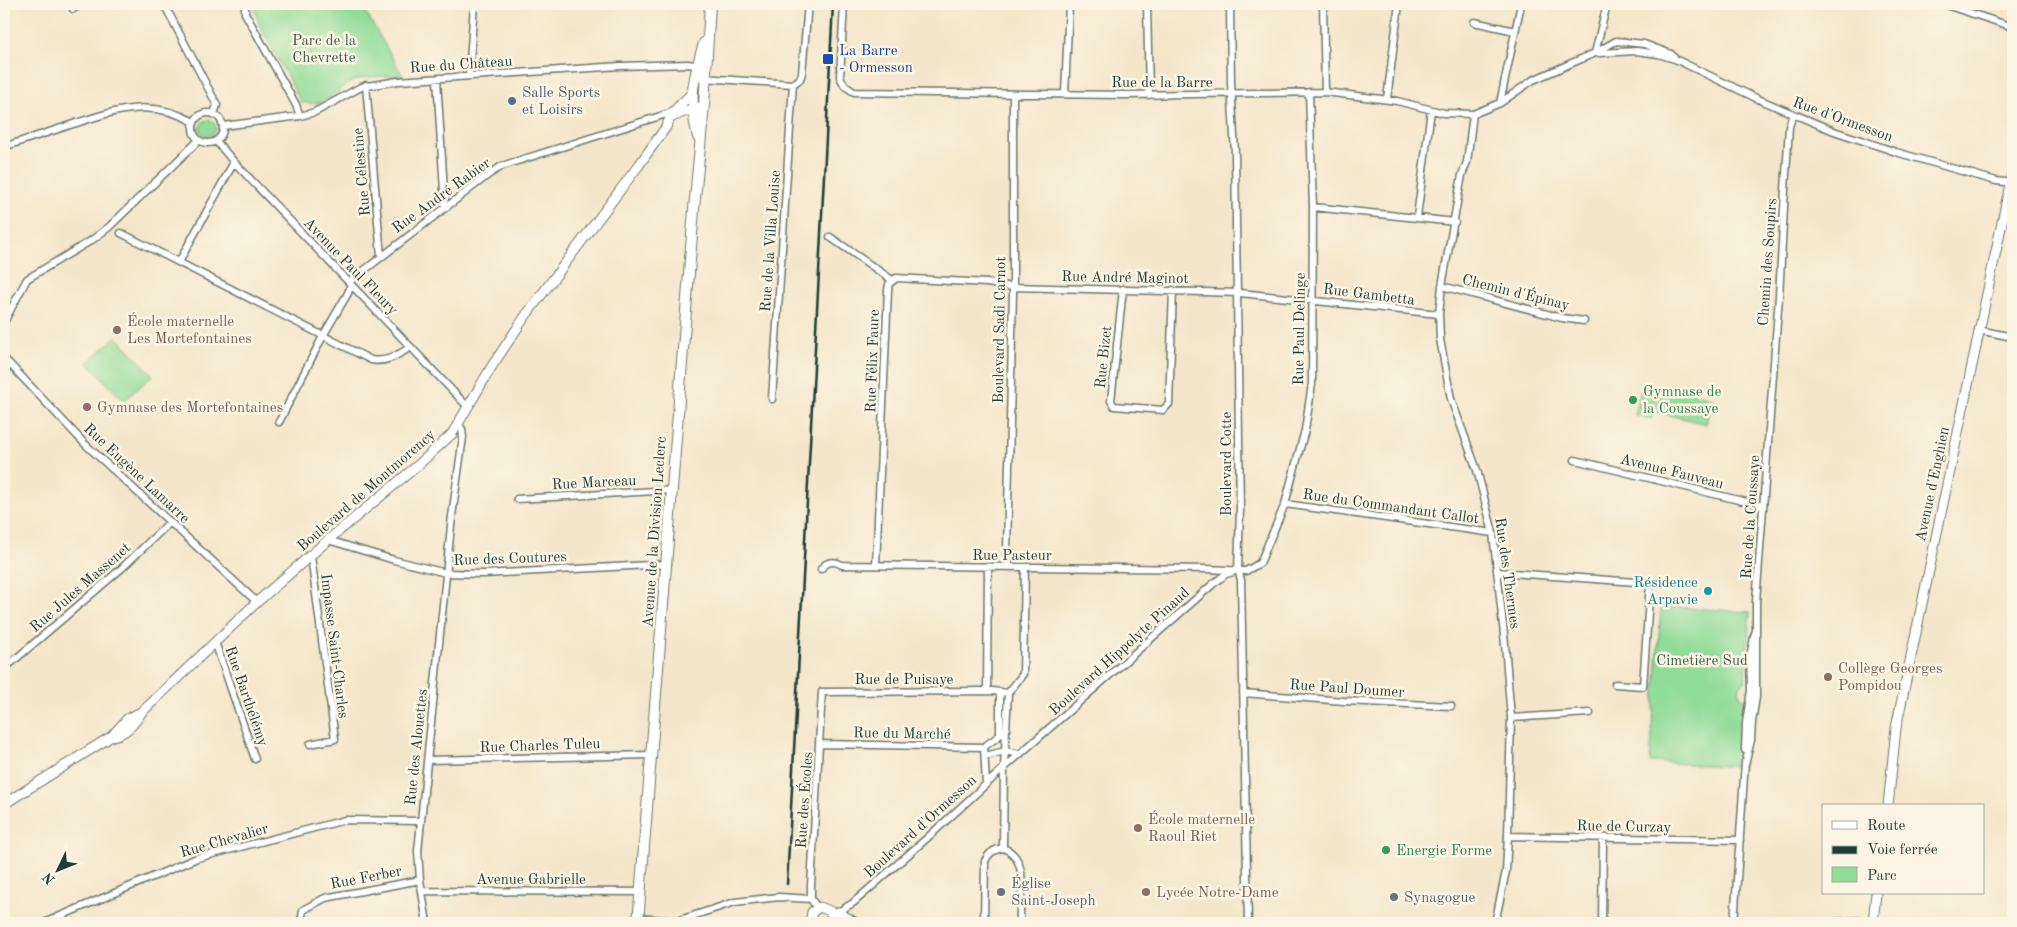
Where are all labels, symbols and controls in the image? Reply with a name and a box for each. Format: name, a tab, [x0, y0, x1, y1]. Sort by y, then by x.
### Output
park label: Parc de la Chevrette	[292, 34, 357, 66]
place label: La Barre - Ormesson	[839, 44, 913, 76]
marker: La Barre - Ormesson	[821, 52, 835, 66]
street label: Rue du Château	[409, 54, 513, 77]
street label: Rue de la Barre	[1111, 76, 1213, 91]
place label: Salle Sports et Loisirs	[522, 86, 600, 118]
marker: Salle Sports et Loisirs	[506, 95, 518, 107]
street label: Rue d'Ormesson	[1790, 95, 1895, 145]
street label: Rue Célestine	[351, 127, 374, 217]
street label: Rue André Rabier	[390, 156, 494, 237]
street label: Rue de la Villa Louise	[759, 170, 784, 313]
street label: Chemin des Soupirs	[1757, 198, 1780, 326]
street label: Avenue Paul Fleury	[300, 216, 400, 318]
street label: Boulevard Sadi Carnot	[992, 256, 1009, 404]
street label: Rue André Maginot	[1061, 270, 1189, 287]
street label: Chemin d'Épinay	[1460, 270, 1572, 314]
street label: Rue Paul Delinge	[1292, 272, 1309, 386]
street label: Rue Gambetta	[1322, 282, 1416, 309]
street label: Rue Félix Faure	[864, 309, 883, 413]
place label: École maternelle Les Mortefontaines	[127, 312, 252, 347]
marker: École maternelle Les Mortefontaines	[111, 324, 123, 336]
street label: Rue Bizet	[1094, 325, 1115, 389]
place label: Gymnase de la Coussaye	[1643, 385, 1722, 417]
marker: Gymnase de la Coussaye	[1627, 394, 1639, 406]
marker: Gymnase des Mortefontaines	[81, 401, 93, 413]
place label: Gymnase des Mortefontaines	[97, 401, 283, 416]
street label: Boulevard Cotte	[1220, 412, 1235, 516]
street label: Rue Eugène Lamarre	[80, 421, 192, 527]
street label: Avenue d'Enghien	[1914, 426, 1953, 543]
street label: Boulevard de Montmorency	[295, 427, 439, 555]
street label: Avenue de la Division Leclerc	[641, 436, 670, 628]
street label: Avenue Fauveau	[1618, 452, 1725, 493]
street label: Rue de la Coussaye	[1740, 455, 1763, 580]
street label: Rue Marceau	[551, 474, 637, 493]
street label: Rue du Commandant Callot	[1302, 488, 1480, 527]
street label: Rue des Thermes	[1491, 516, 1522, 630]
street label: Rue Jules Massenet	[28, 541, 134, 636]
street label: Rue Pasteur	[972, 549, 1052, 564]
street label: Rue des Coutures	[453, 550, 567, 569]
street label: Impasse Saint-Charles	[317, 573, 350, 720]
place label: Résidence Arpavie	[1634, 576, 1698, 608]
street label: Boulevard Hippolyte Pinaud	[1047, 585, 1193, 719]
marker: Résidence Arpavie	[1702, 585, 1714, 597]
street label: Rue Barthélémy	[221, 644, 270, 749]
park label: Cimetière Sud	[1656, 654, 1748, 669]
place label: Collège Georges Pompidou	[1838, 662, 1943, 694]
marker: Collège Georges Pompidou	[1822, 671, 1834, 683]
street label: Rue de Puisaye	[855, 673, 954, 688]
street label: Rue Paul Doumer	[1289, 678, 1405, 701]
street label: Rue des Alouettes	[404, 688, 431, 806]
street label: Rue du Marché	[853, 726, 951, 743]
street label: Rue Charles Tuleu	[479, 737, 601, 756]
street label: Rue des Écoles	[792, 751, 816, 849]
street label: Boulevard d'Ormesson	[862, 773, 980, 881]
legend	[1822, 804, 1984, 894]
place label: École maternelle Raoul Riet	[1148, 810, 1255, 845]
street label: Rue de Curzay	[1576, 819, 1671, 836]
text: Route	[1867, 819, 1905, 834]
street label: Rue Chevalier	[179, 822, 270, 861]
marker: École maternelle Raoul Riet	[1132, 822, 1144, 834]
text: Voie ferrée	[1867, 843, 1938, 858]
north arrow	[32, 844, 82, 894]
marker: Energie Forme	[1380, 844, 1392, 856]
place label: Energie Forme	[1396, 844, 1492, 859]
street label: Rue Ferber	[329, 864, 403, 893]
text: N	[40, 869, 58, 887]
text: Parc	[1867, 869, 1897, 884]
street label: Avenue Gabrielle	[476, 873, 586, 888]
place label: Église Saint-Joseph	[1011, 874, 1096, 909]
marker: Église Saint-Joseph	[995, 886, 1007, 898]
marker: Lycée Notre-Dame	[1140, 886, 1152, 898]
place label: Lycée Notre-Dame	[1156, 886, 1279, 901]
marker: Synagogue	[1388, 891, 1400, 903]
place label: Synagogue	[1404, 891, 1475, 906]

